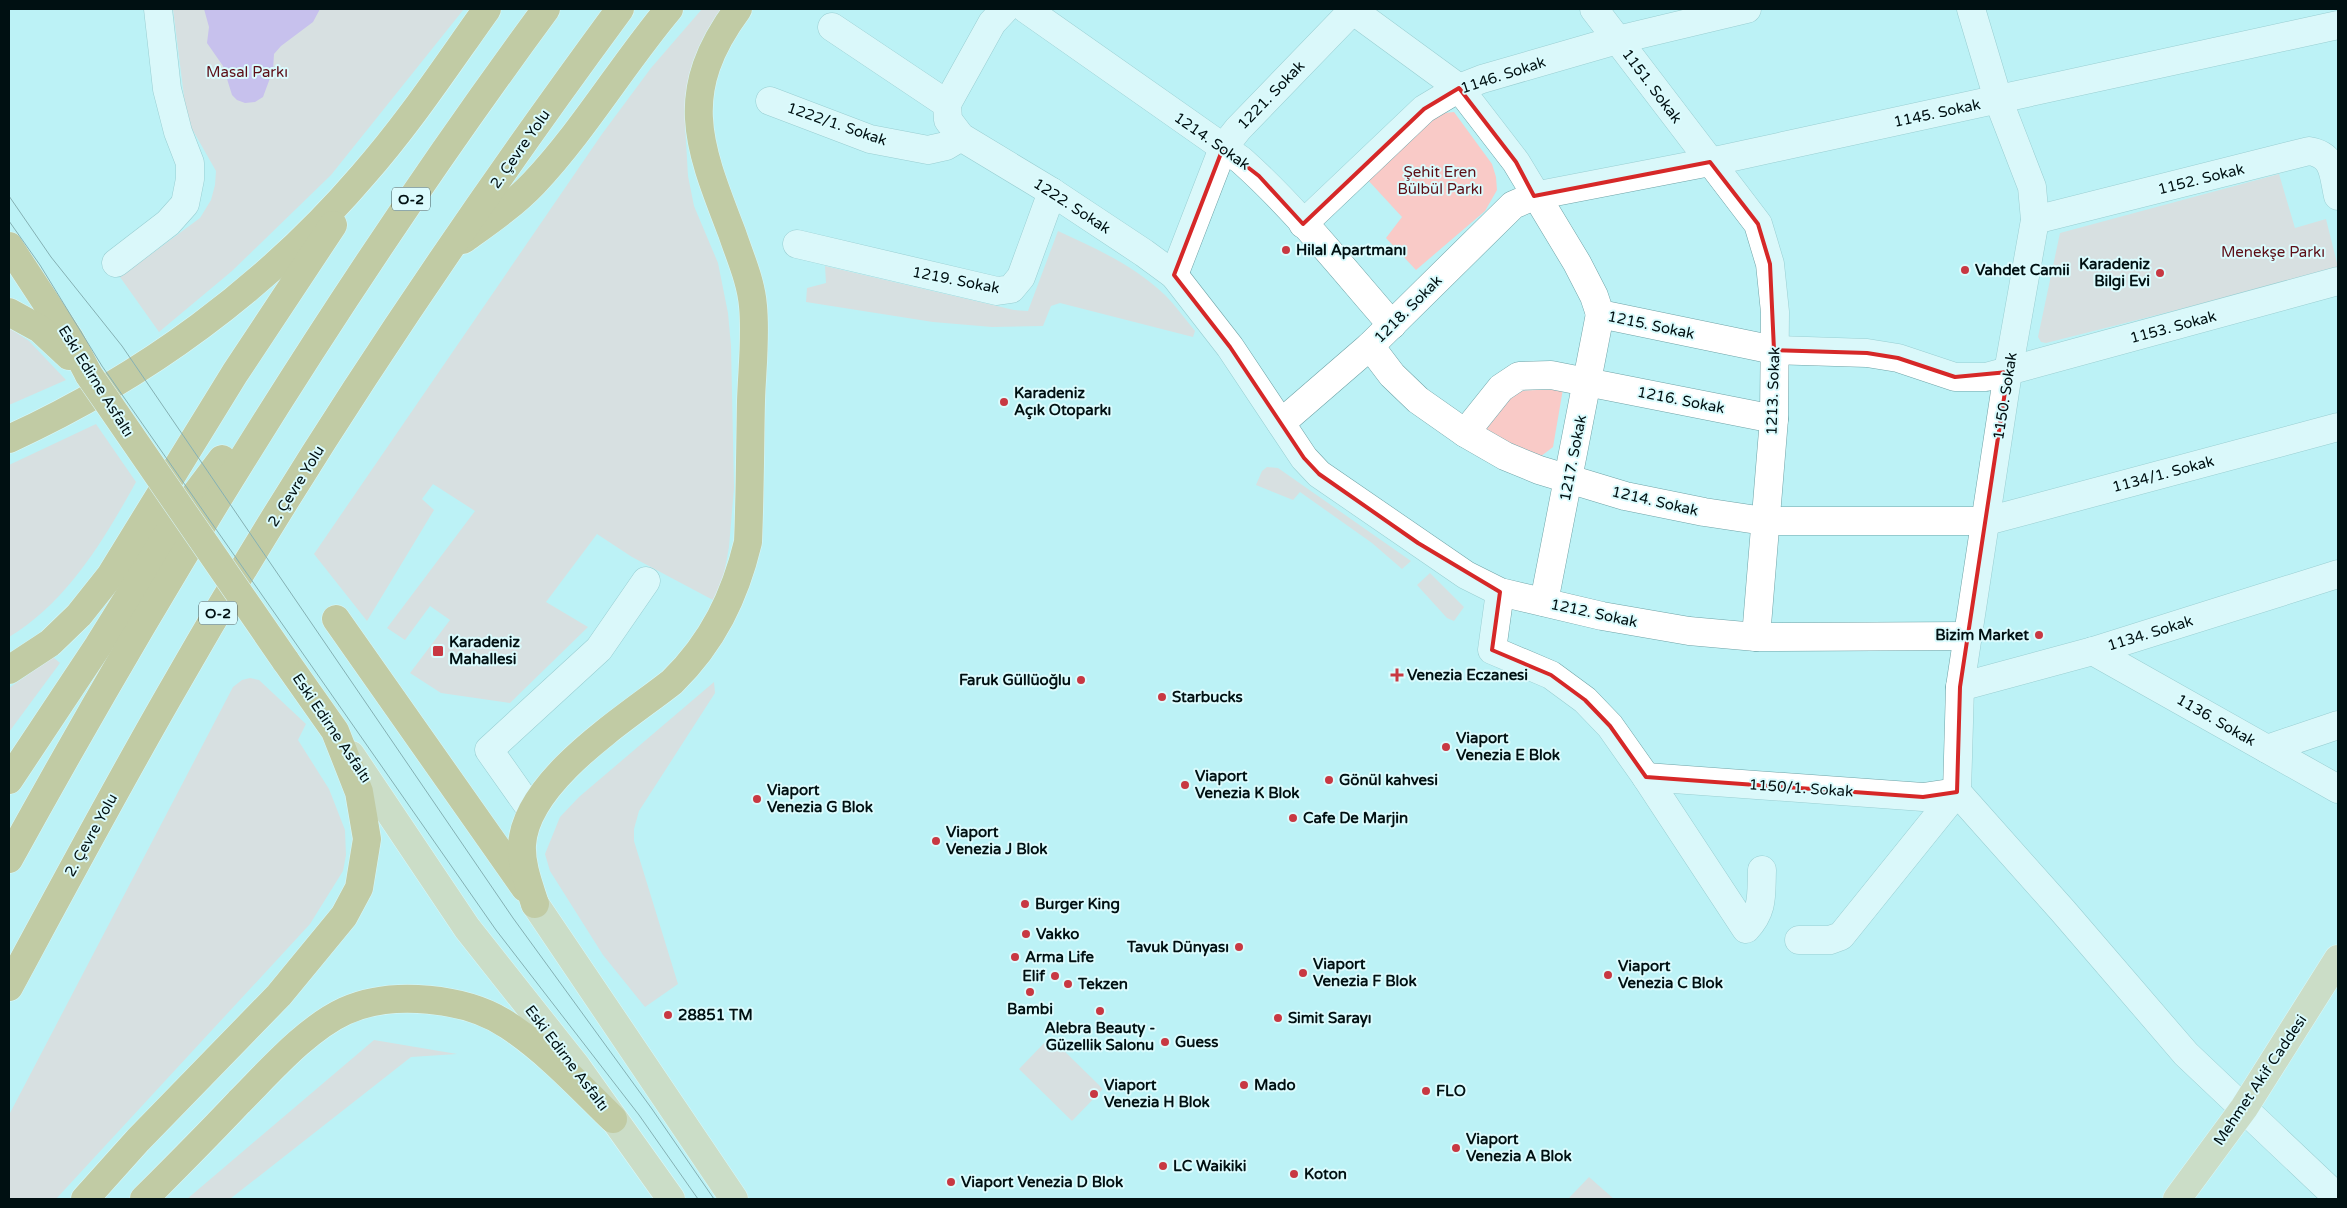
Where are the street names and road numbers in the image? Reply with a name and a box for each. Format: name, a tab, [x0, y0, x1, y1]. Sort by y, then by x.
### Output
street label: 1151. Sokak	[1618, 45, 1686, 127]
street label: 1146. Sokak	[1458, 53, 1548, 97]
street label: 1221. Sokak	[1234, 57, 1308, 133]
street label: 1145. Sokak	[1892, 95, 1982, 131]
street label: 1222/1. Sokak	[785, 98, 889, 150]
street label: 2. Çevre Yolu	[486, 106, 554, 192]
street label: 1214. Sokak	[1171, 108, 1253, 174]
street label: 1152. Sokak	[2156, 160, 2246, 198]
street label: 1222. Sokak	[1030, 174, 1114, 238]
road number: O-2	[392, 188, 430, 210]
street label: 1219. Sokak	[911, 263, 1001, 297]
street label: 1218. Sokak	[1370, 271, 1446, 347]
street label: 1215. Sokak	[1606, 307, 1696, 343]
street label: 1153. Sokak	[2128, 307, 2218, 347]
street label: Eski Edirne Asfaltı	[54, 322, 138, 440]
street label: 1213. Sokak	[1762, 346, 1784, 436]
street label: 1150. Sokak	[1989, 351, 2021, 441]
street label: 1216. Sokak	[1636, 383, 1726, 417]
street label: 1217. Sokak	[1556, 413, 1590, 503]
street label: 2. Çevre Yolu	[264, 442, 328, 530]
street label: 1134/1. Sokak	[2110, 452, 2216, 496]
street label: 1214. Sokak	[1610, 482, 1700, 520]
street label: 1212. Sokak	[1549, 595, 1639, 631]
road number: O-2	[199, 602, 237, 624]
street label: 1134. Sokak	[2105, 611, 2195, 655]
street label: Eski Edirne Asfaltı	[289, 670, 375, 786]
street label: 1136. Sokak	[2173, 690, 2259, 750]
street label: 1150/1. Sokak	[1748, 775, 1854, 801]
street label: 2. Çevre Yolu	[61, 790, 121, 880]
street label: Eski Edirne Asfaltı	[521, 1002, 613, 1114]
street label: Mehmet Akif Caddesi	[2210, 1011, 2310, 1149]

